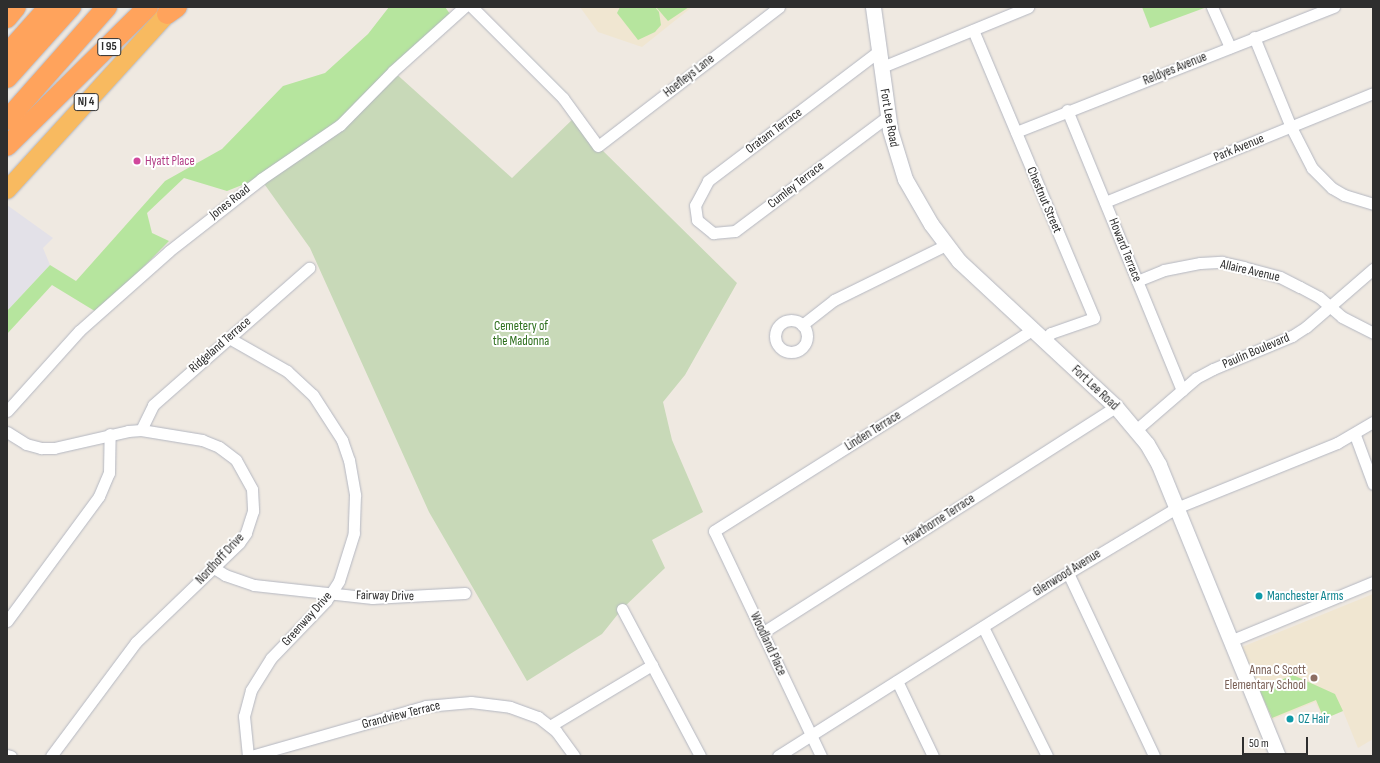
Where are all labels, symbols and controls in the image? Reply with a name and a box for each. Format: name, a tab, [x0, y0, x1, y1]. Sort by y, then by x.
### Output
road number: I 95	[97, 37, 121, 57]
street label: Reldyes Avenue	[1141, 49, 1209, 89]
street label: Hoefleys Lane	[660, 51, 718, 101]
street label: Fort Lee Road	[876, 88, 902, 148]
road number: NJ 4	[73, 92, 99, 112]
street label: Oratam Terrace	[743, 105, 805, 157]
street label: Park Avenue	[1212, 131, 1266, 165]
place label: Hyatt Place	[145, 153, 195, 169]
marker: Hyatt Place	[132, 156, 142, 166]
street label: Cumley Terrace	[765, 158, 827, 212]
street label: Chestnut Street	[1023, 165, 1065, 235]
street label: Jones Road	[207, 181, 253, 223]
street label: Howard Terrace	[1105, 216, 1145, 284]
street label: Allaire Avenue	[1219, 257, 1281, 285]
street label: Ridgeland Terrace	[186, 314, 254, 376]
park label: Cemetery of the Madonna	[493, 319, 549, 350]
street label: Paulin Boulevard	[1220, 330, 1292, 372]
street label: Fort Lee Road	[1068, 362, 1122, 414]
street label: Linden Terrace	[842, 408, 904, 454]
street label: Hawthorne Terrace	[900, 491, 978, 549]
street label: Nordhoff Drive	[192, 530, 248, 588]
street label: Glenwood Avenue	[1030, 546, 1104, 600]
street label: Fairway Drive	[356, 588, 414, 604]
place label: Manchester Arms	[1267, 588, 1343, 604]
street label: Greenway Drive	[278, 589, 336, 649]
marker: Manchester Arms	[1254, 591, 1264, 601]
street label: Woodland Place	[747, 610, 789, 678]
place label: Anna C Scott Elementary School	[1224, 663, 1306, 694]
marker: Anna C Scott Elementary School	[1309, 673, 1319, 683]
street label: Grandview Terrace	[360, 698, 442, 732]
place label: OZ Hair	[1298, 711, 1330, 727]
marker: OZ Hair	[1285, 714, 1295, 724]
scale bar	[1244, 729, 1310, 755]
text: 50 m	[1249, 736, 1269, 751]

